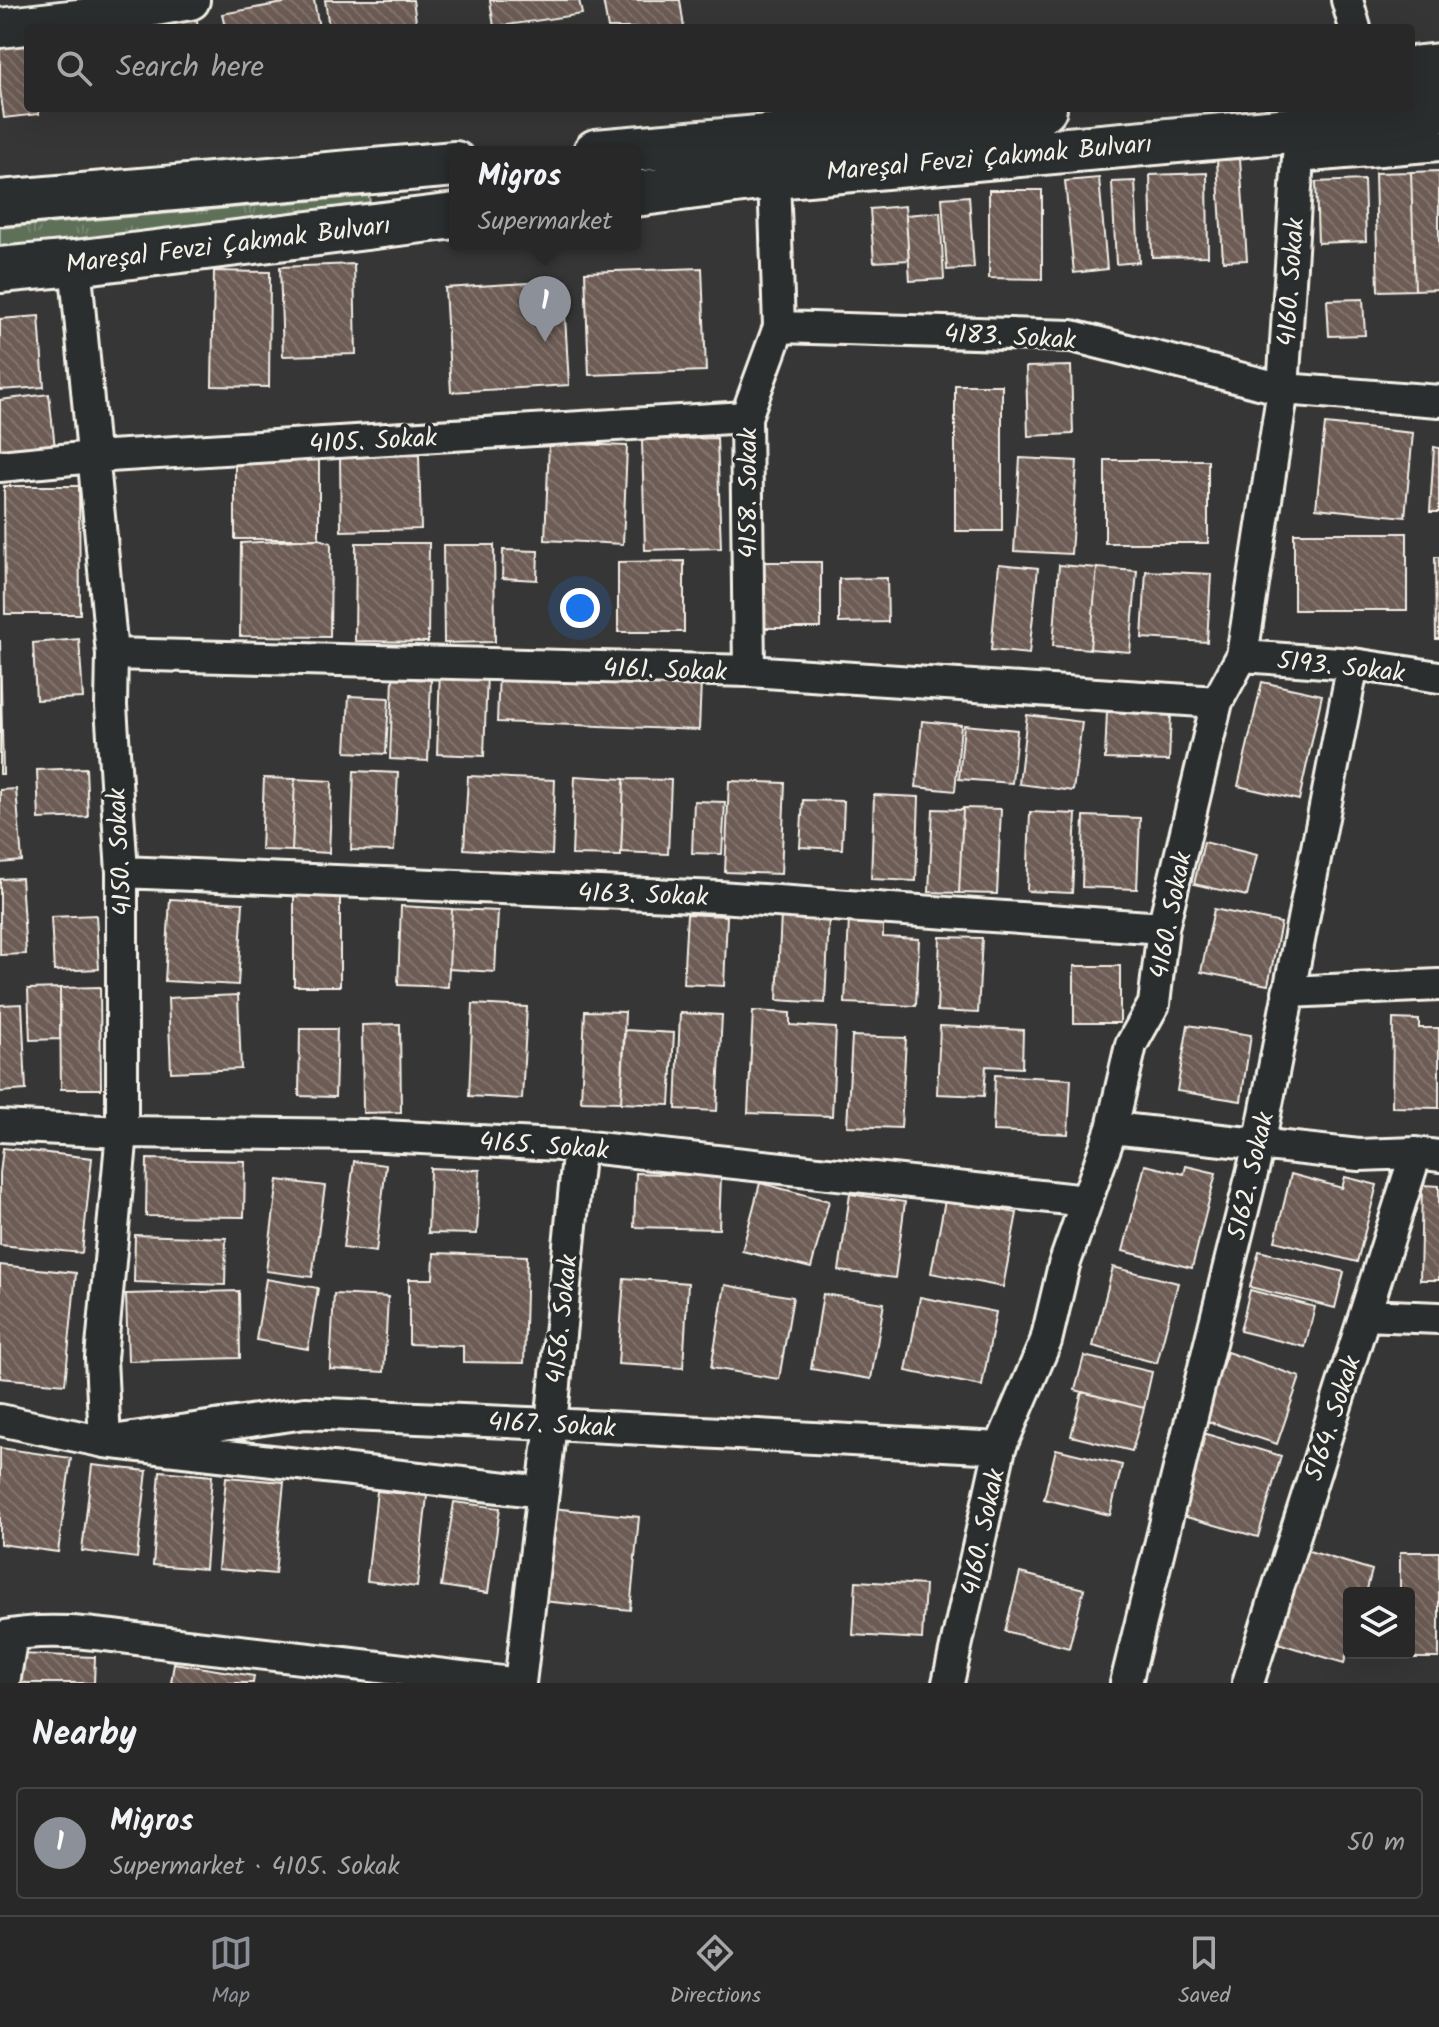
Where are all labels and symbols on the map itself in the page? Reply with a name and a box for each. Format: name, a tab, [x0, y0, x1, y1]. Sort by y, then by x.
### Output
street label: Mareşal Fevzi Çakmak Bulvarı	[824, 124, 1154, 194]
street label: Mareşal Fevzi Çakmak Bulvarı	[63, 205, 393, 287]
street label: 4160. Sokak	[1267, 216, 1317, 348]
pin: 1	[519, 276, 571, 342]
street label: 4183. Sokak	[943, 314, 1078, 362]
street label: 4105. Sokak	[308, 418, 439, 466]
street label: 4158. Sokak	[728, 427, 770, 558]
your location	[560, 588, 600, 628]
street label: 5193. Sokak	[1275, 640, 1408, 696]
street label: 4161. Sokak	[602, 648, 728, 694]
street label: 4150. Sokak	[97, 786, 145, 917]
street label: 4160. Sokak	[1139, 847, 1205, 983]
street label: 4163. Sokak	[577, 873, 710, 919]
street label: 5162. Sokak	[1217, 1107, 1287, 1245]
street label: 4165. Sokak	[478, 1122, 611, 1173]
street label: 4156. Sokak	[535, 1252, 591, 1386]
street label: 5164. Sokak	[1294, 1350, 1374, 1487]
street label: 4167. Sokak	[487, 1402, 618, 1450]
street label: 4160. Sokak	[950, 1464, 1018, 1600]

